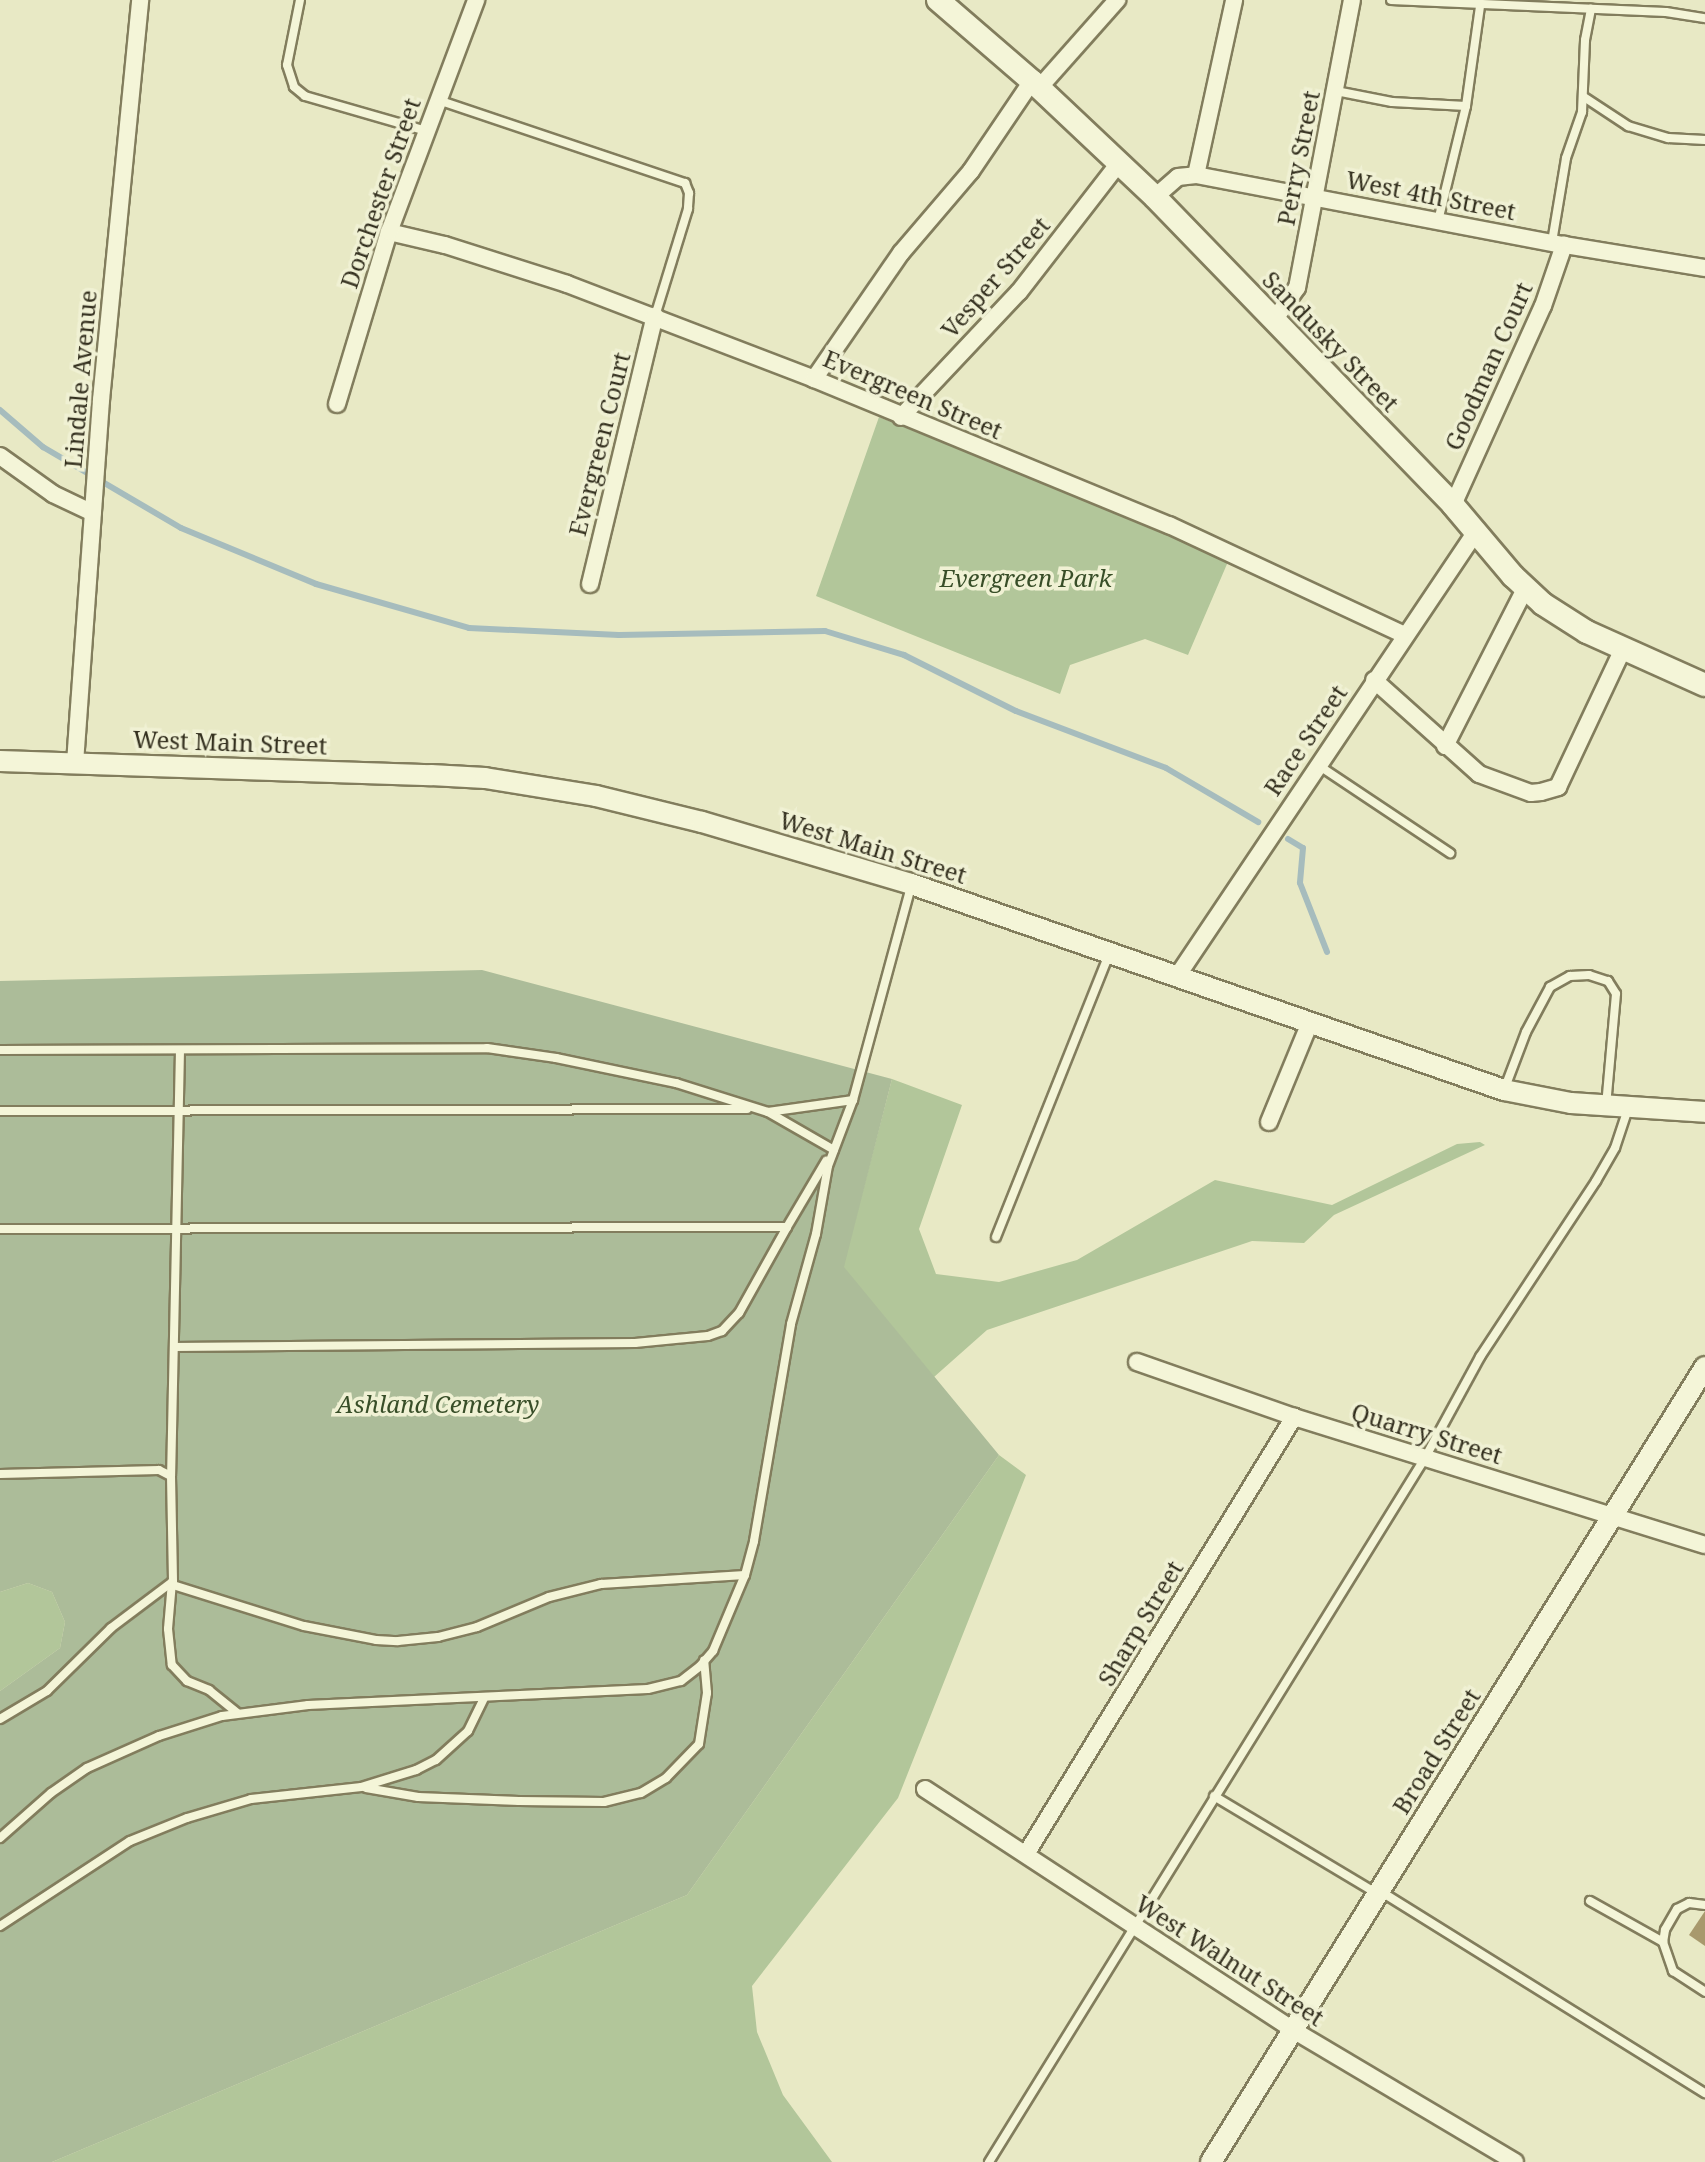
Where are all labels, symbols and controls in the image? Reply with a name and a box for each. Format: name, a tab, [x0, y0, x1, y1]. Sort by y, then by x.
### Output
street label: Perry Street	[1271, 88, 1325, 228]
street label: Dorchester Street	[334, 94, 426, 292]
street label: West 4th Street	[1344, 164, 1518, 226]
street label: Vesper Street	[935, 211, 1055, 343]
street label: Sandusky Street	[1257, 265, 1405, 417]
street label: Goodman Court	[1438, 277, 1538, 455]
street label: Lindale Avenue	[58, 289, 102, 469]
street label: Evergreen Street	[819, 343, 1007, 445]
street label: Evergreen Court	[562, 349, 636, 539]
park label: Evergreen Park	[940, 564, 1112, 592]
street label: Race Street	[1258, 679, 1352, 801]
street label: West Main Street	[132, 724, 328, 760]
street label: West Main Street	[776, 805, 970, 889]
park label: Ashland Cemetery	[337, 1390, 539, 1418]
street label: Quarry Street	[1348, 1396, 1506, 1470]
street label: Sharp Street	[1091, 1555, 1189, 1691]
street label: Broad Street	[1386, 1683, 1486, 1819]
street label: West Walnut Street	[1130, 1888, 1330, 2032]

